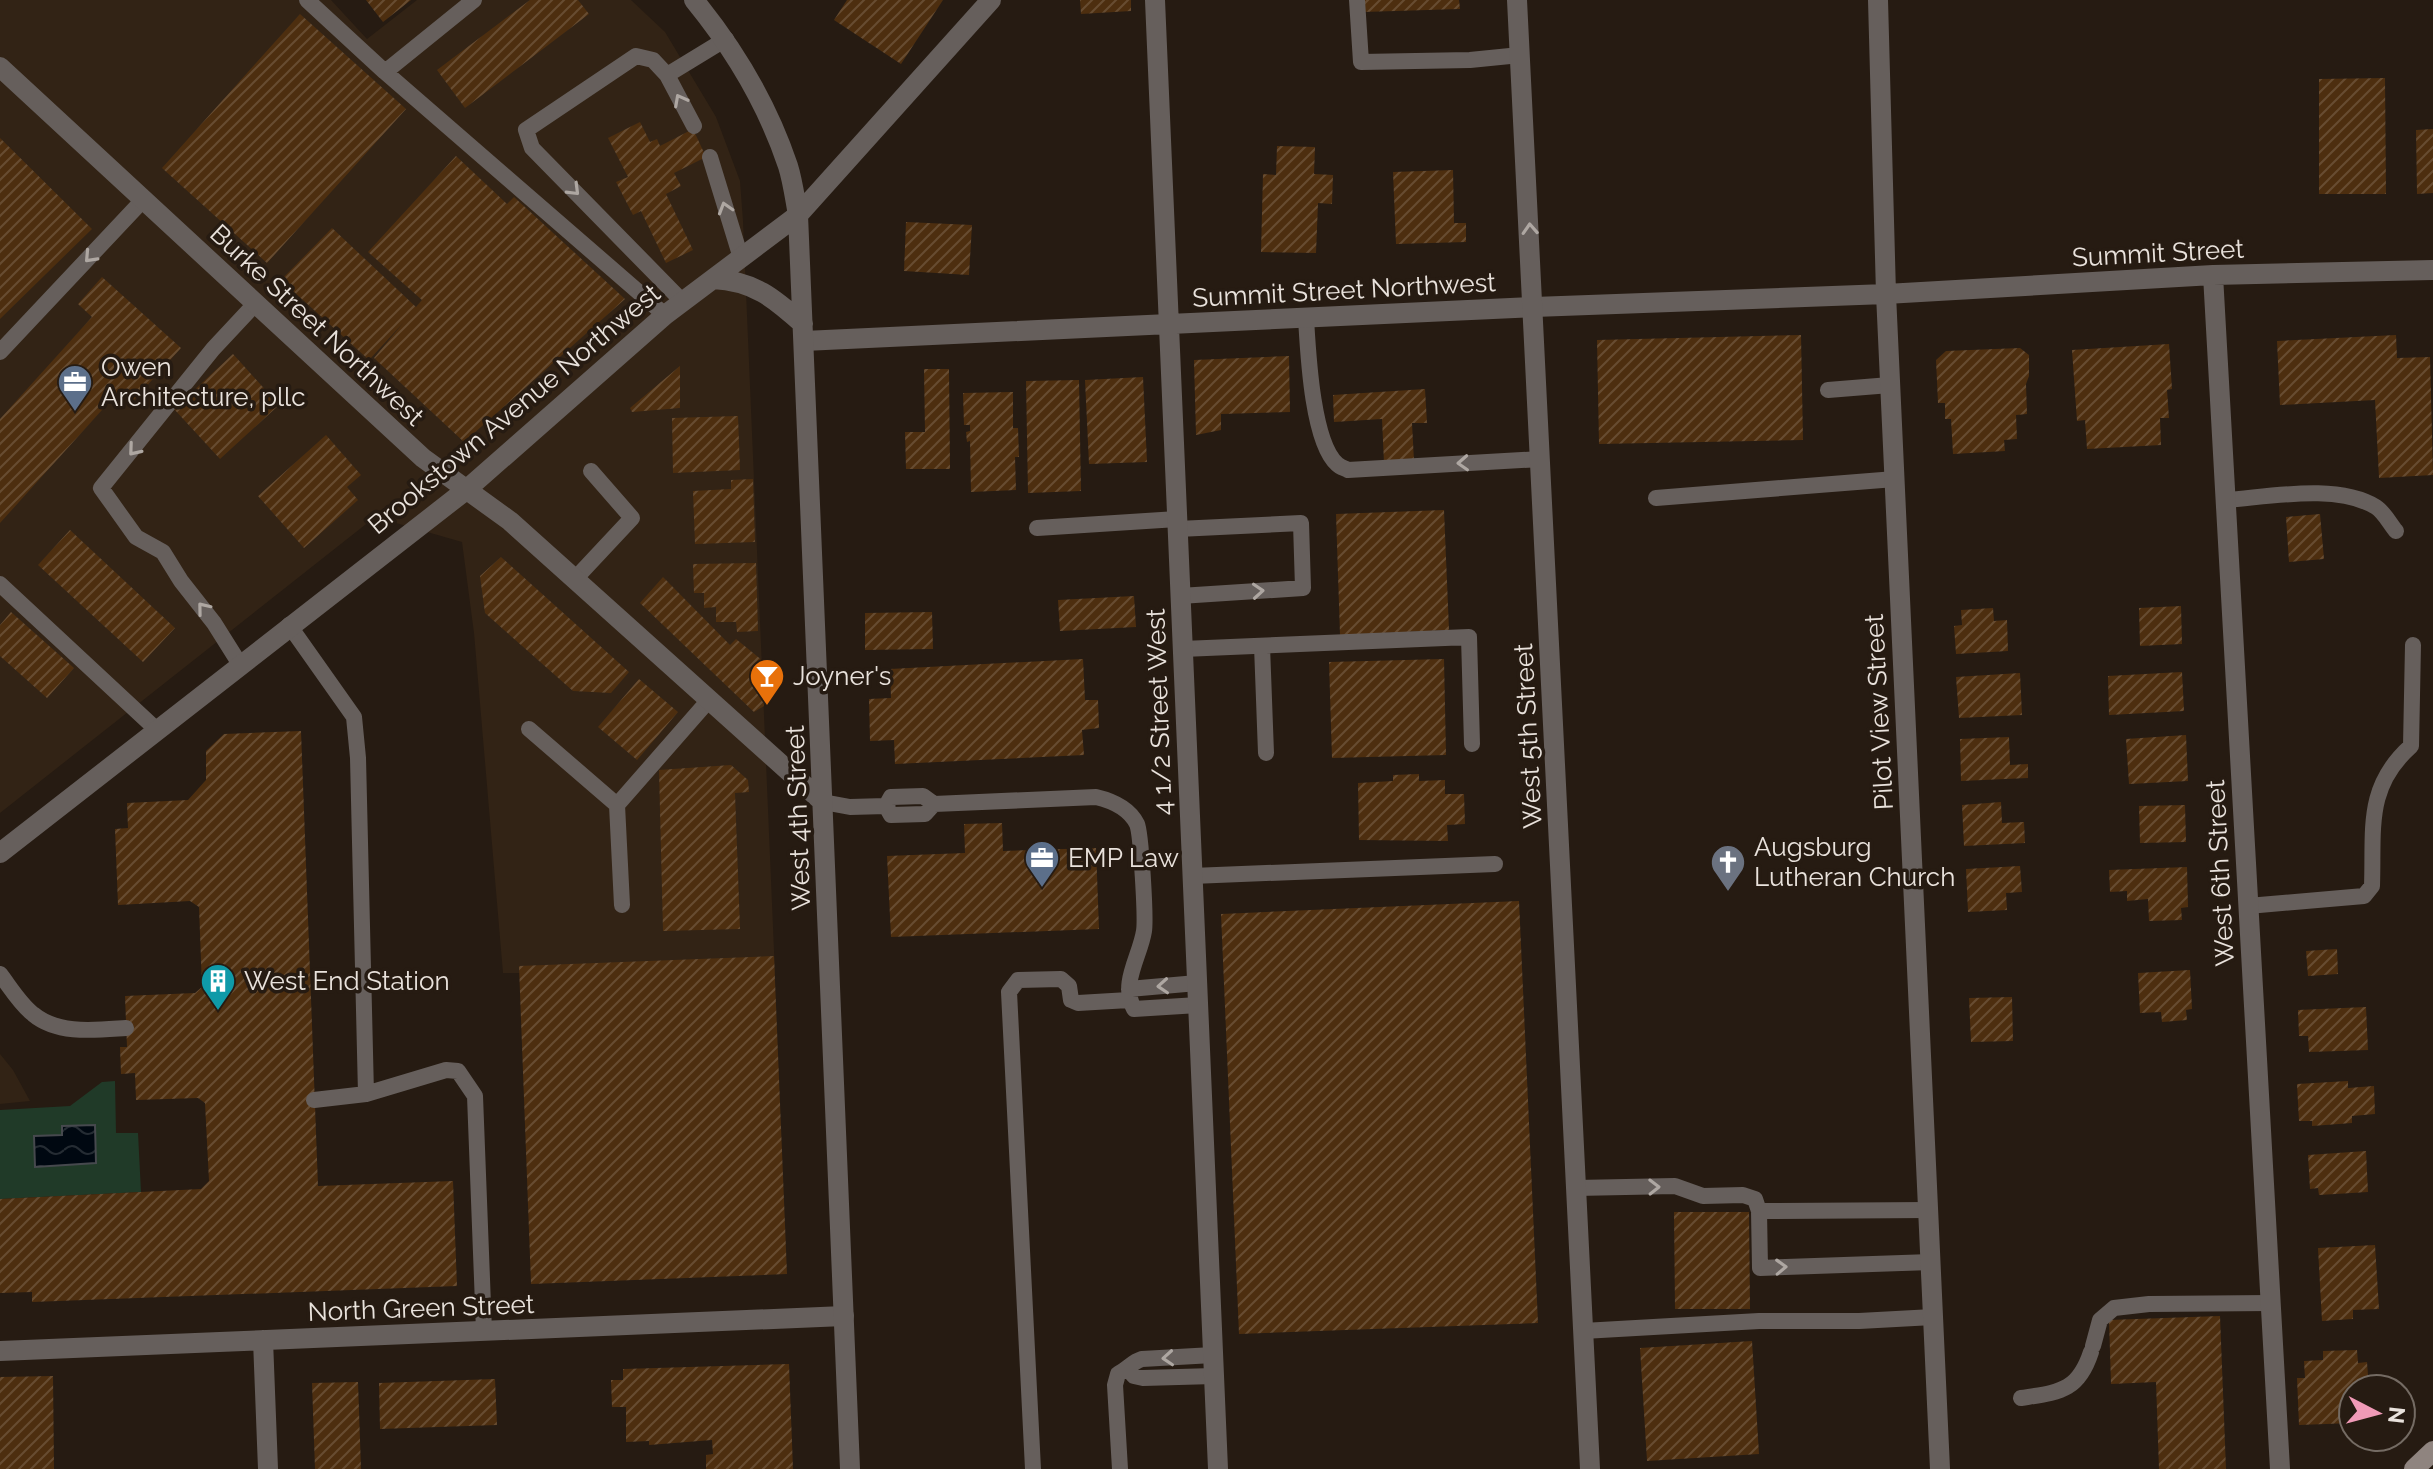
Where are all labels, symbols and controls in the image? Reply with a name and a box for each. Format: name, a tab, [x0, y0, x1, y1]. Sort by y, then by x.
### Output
one-way arrow	[675, 94, 690, 109]
one-way arrow	[564, 181, 579, 195]
one-way arrow	[718, 201, 734, 215]
street label: Burke Street Northwest	[204, 218, 430, 432]
one-way arrow	[1521, 222, 1538, 235]
street label: Summit Street	[2071, 234, 2245, 272]
one-way arrow	[84, 248, 99, 262]
street label: Summit Street Northwest	[1191, 267, 1497, 313]
street label: Brookstown Avenue Northwest	[362, 278, 666, 540]
place label: Owen Architecture, pllc	[101, 352, 305, 412]
office icon: Owen Architecture, pllc	[56, 363, 94, 413]
one-way arrow	[129, 440, 143, 455]
one-way arrow	[1456, 455, 1469, 472]
one-way arrow	[1252, 583, 1265, 600]
one-way arrow	[198, 603, 213, 617]
street label: 4 1/2 Street West	[1140, 608, 1178, 816]
street label: Pilot View Street	[1859, 613, 1899, 811]
street label: West 5th Street	[1508, 642, 1548, 829]
bar icon: Joyner's	[748, 657, 786, 707]
place label: Joyner's	[793, 661, 891, 691]
street label: West 4th Street	[780, 725, 816, 911]
street label: West 6th Street	[2200, 779, 2240, 967]
place label: Augsburg Lutheran Church	[1754, 832, 1955, 892]
office icon: EMP Law	[1023, 839, 1061, 889]
place label: EMP Law	[1068, 843, 1179, 873]
church icon: Augsburg Lutheran Church	[1709, 843, 1747, 893]
building icon: West End Station	[199, 962, 237, 1012]
place label: West End Station	[244, 966, 450, 996]
one-way arrow	[1156, 977, 1169, 994]
one-way arrow	[1648, 1178, 1661, 1195]
one-way arrow	[1775, 1259, 1788, 1276]
street label: North Green Street	[307, 1289, 535, 1327]
one-way arrow	[1161, 1349, 1174, 1366]
north arrow	[2337, 1373, 2417, 1453]
text: N	[2383, 1405, 2411, 1425]

